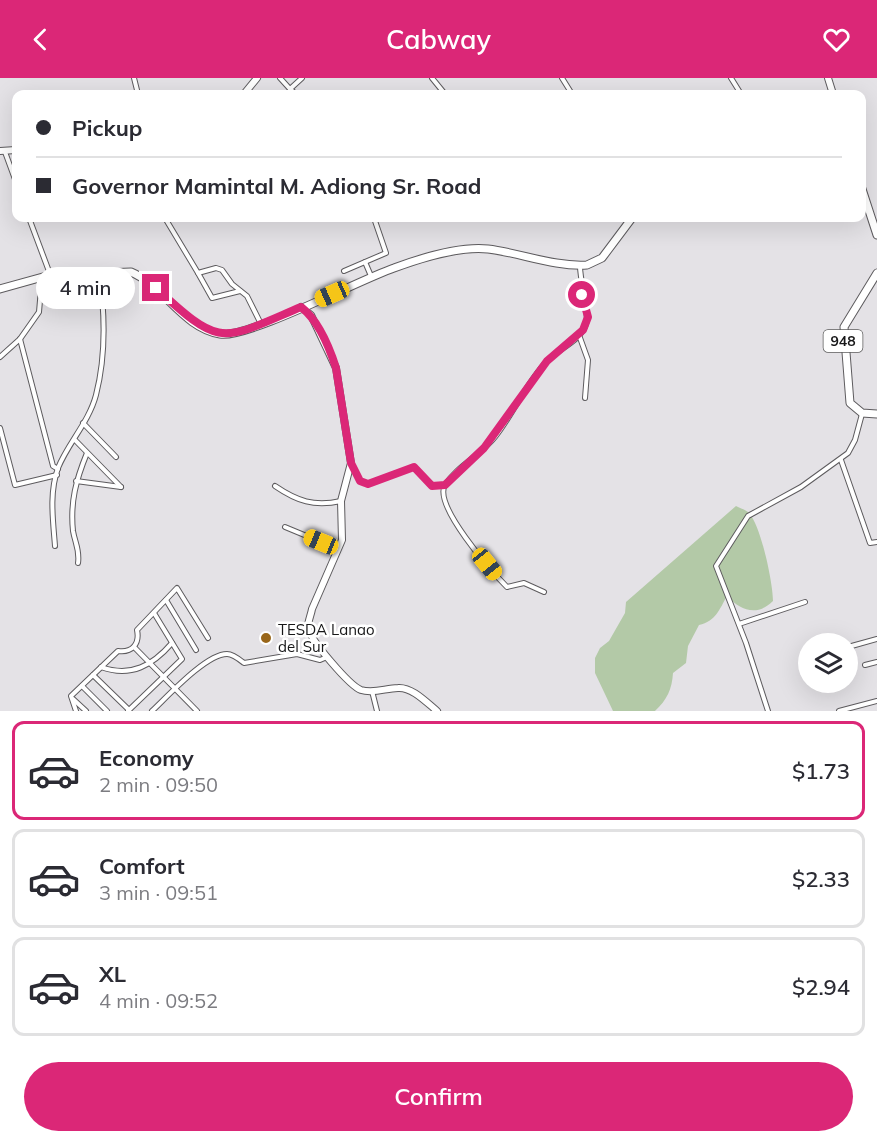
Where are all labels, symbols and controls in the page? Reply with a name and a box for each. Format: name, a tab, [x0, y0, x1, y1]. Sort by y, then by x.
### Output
text: Cabway	[386, 22, 491, 56]
icon: back	[24, 23, 57, 56]
icon: heart	[820, 23, 853, 56]
text: Pickup	[72, 114, 142, 142]
text: Governor Mamintal M. Adiong Sr. Road	[72, 172, 482, 200]
callout: 4 min	[36, 267, 135, 309]
route end	[142, 274, 169, 301]
text: 4 min	[60, 275, 111, 300]
car	[312, 278, 352, 310]
route start	[568, 281, 595, 308]
road number: 948	[824, 330, 862, 352]
car	[301, 527, 341, 557]
car	[469, 544, 505, 584]
place label: TESDA Lanao del Sur	[278, 620, 375, 656]
marker: TESDA Lanao del Sur	[259, 631, 273, 645]
map controls	[798, 633, 858, 693]
button: layers	[798, 633, 858, 693]
icon: car	[27, 744, 81, 798]
text: Economy	[99, 744, 194, 772]
text: $1.73	[792, 757, 850, 785]
text: 2 min · 09:50	[99, 772, 218, 797]
icon: car	[27, 852, 81, 906]
text: Comfort	[99, 852, 185, 880]
text: $2.33	[792, 865, 850, 893]
text: 3 min · 09:51	[99, 880, 218, 905]
icon: car	[27, 960, 81, 1014]
text: XL	[99, 960, 126, 988]
text: $2.94	[792, 973, 850, 1001]
text: 4 min · 09:52	[99, 988, 218, 1013]
button: Confirm	[24, 1062, 853, 1131]

